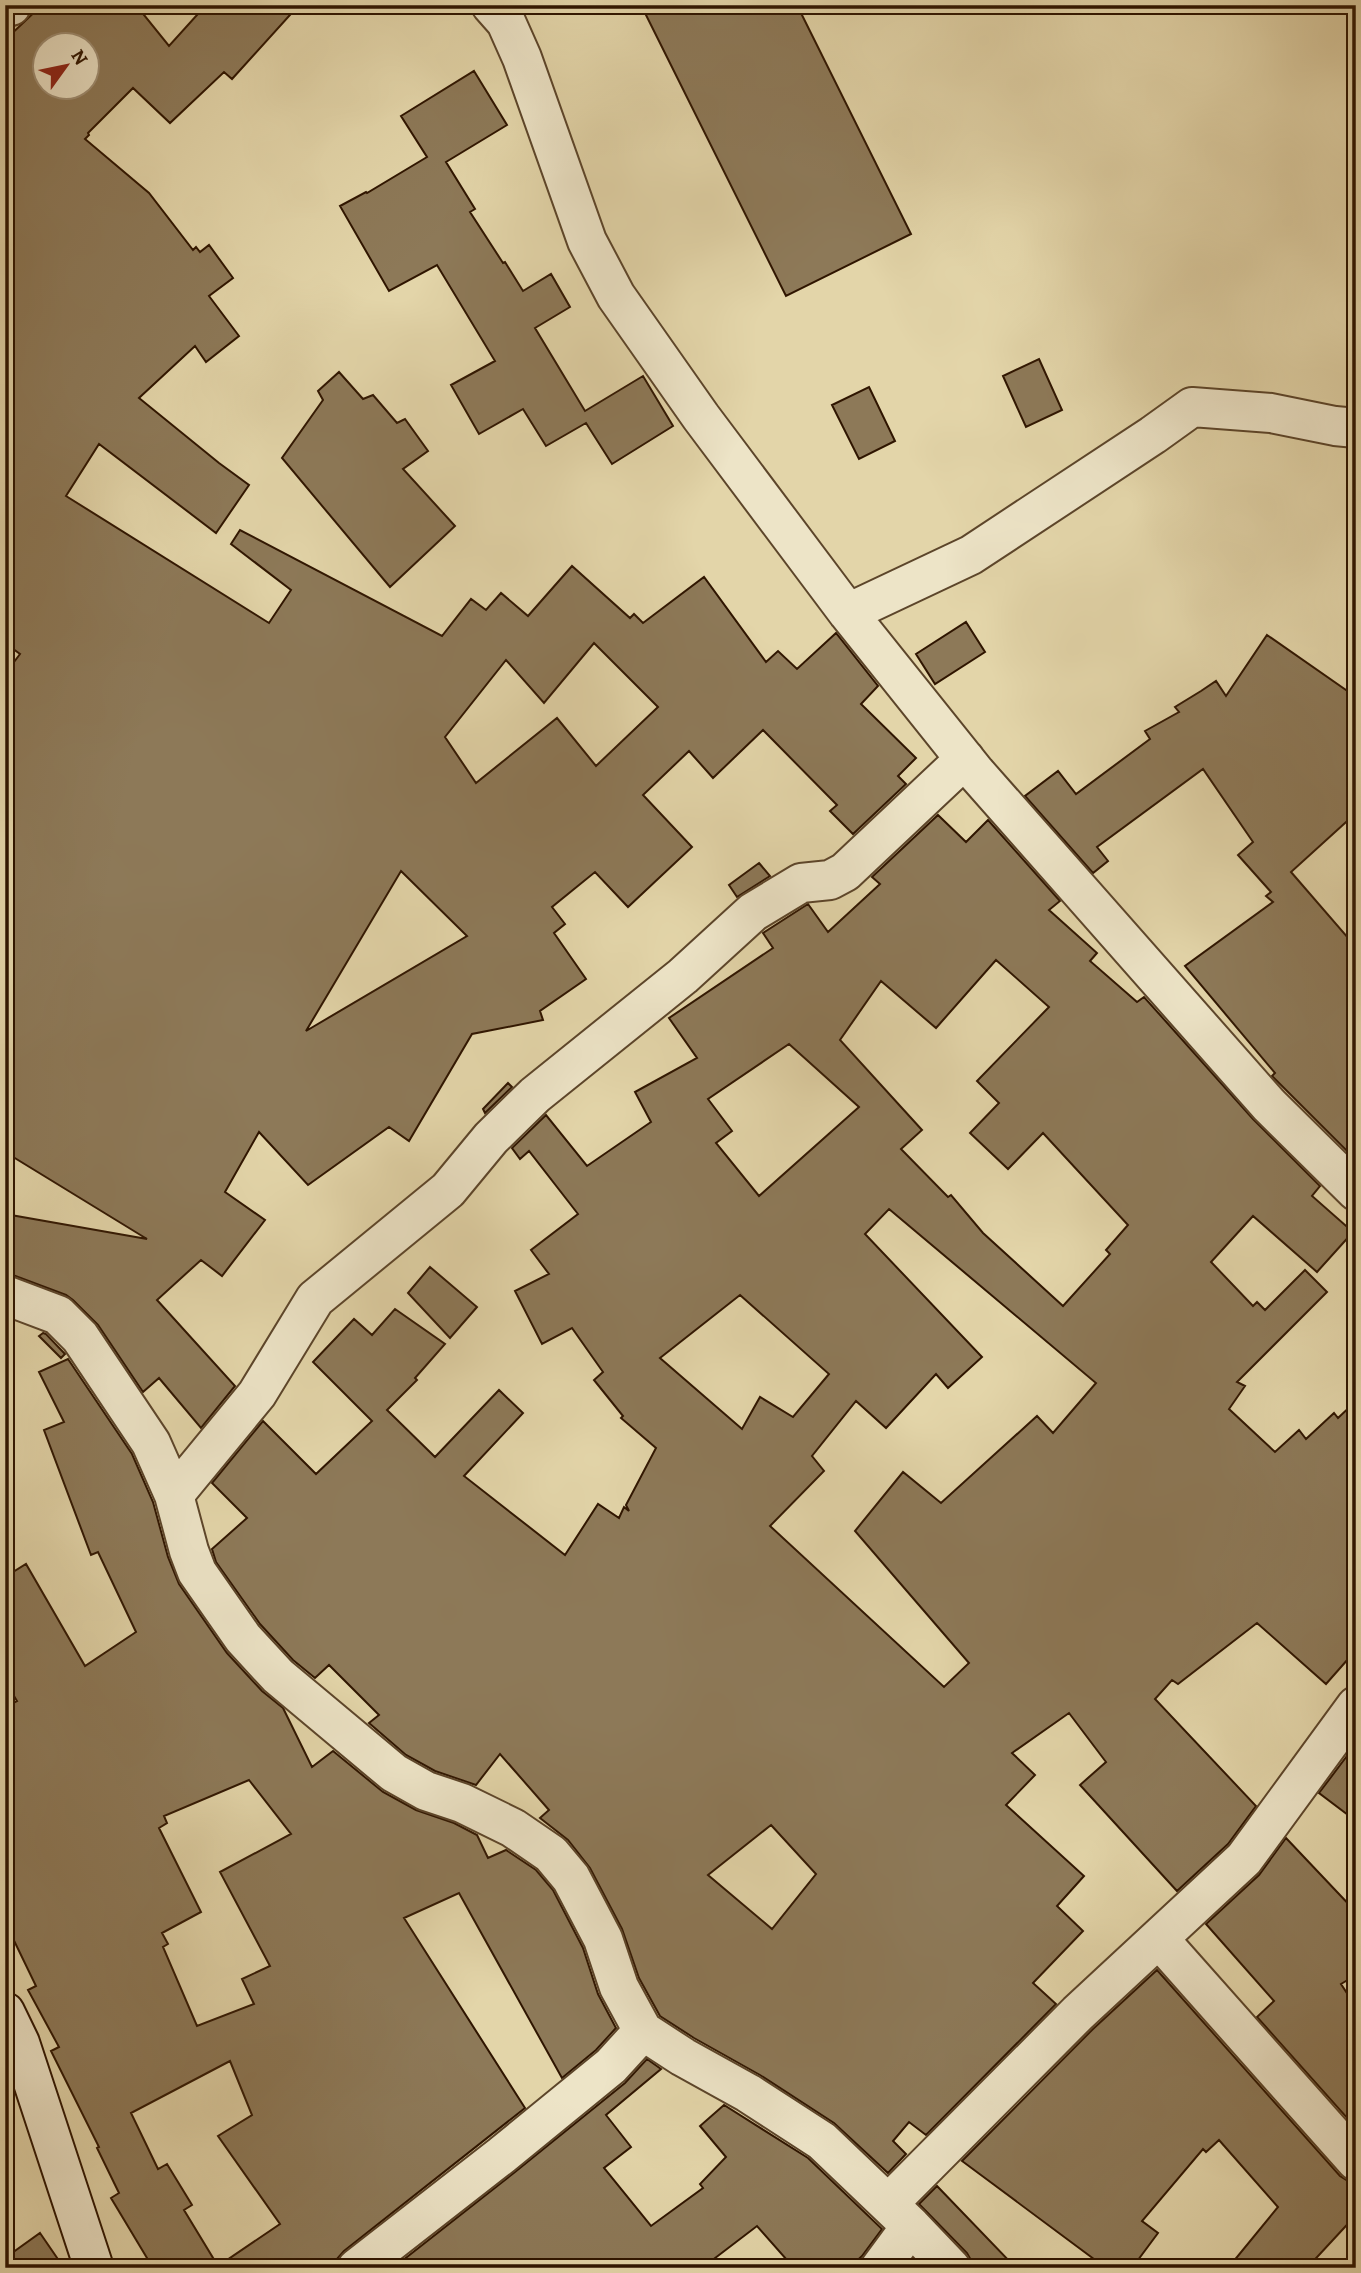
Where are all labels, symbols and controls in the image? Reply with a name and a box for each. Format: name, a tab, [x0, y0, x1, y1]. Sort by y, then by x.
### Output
north arrow	[32, 32, 102, 102]
text: N	[65, 44, 94, 70]

